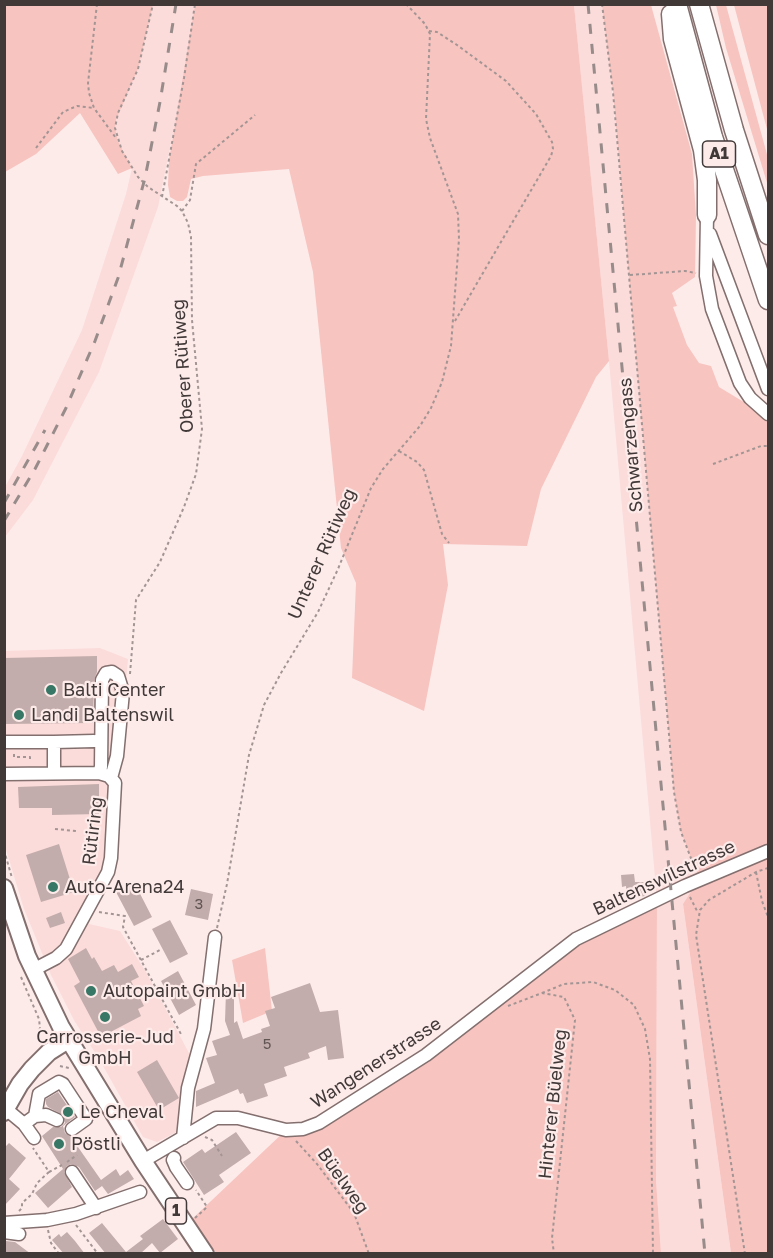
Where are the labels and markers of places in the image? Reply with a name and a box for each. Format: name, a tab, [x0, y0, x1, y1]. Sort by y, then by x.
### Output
place label: Balti Center	[63, 679, 165, 701]
marker: Balti Center	[44, 683, 58, 697]
place label: Landi Baltenswil	[31, 704, 174, 726]
marker: Landi Baltenswil	[12, 708, 26, 722]
place label: Auto-Arena24	[65, 876, 184, 898]
marker: Auto-Arena24	[46, 880, 60, 894]
place label: Autopaint GmbH	[103, 980, 246, 1002]
marker: Autopaint GmbH	[84, 984, 98, 998]
marker: Carrosserie-Jud GmbH	[98, 1010, 112, 1024]
place label: Carrosserie-Jud GmbH	[36, 1026, 174, 1068]
place label: Le Cheval	[80, 1101, 164, 1123]
marker: Le Cheval	[61, 1105, 75, 1119]
place label: Pöstli	[71, 1133, 121, 1155]
marker: Pöstli	[52, 1137, 66, 1151]

